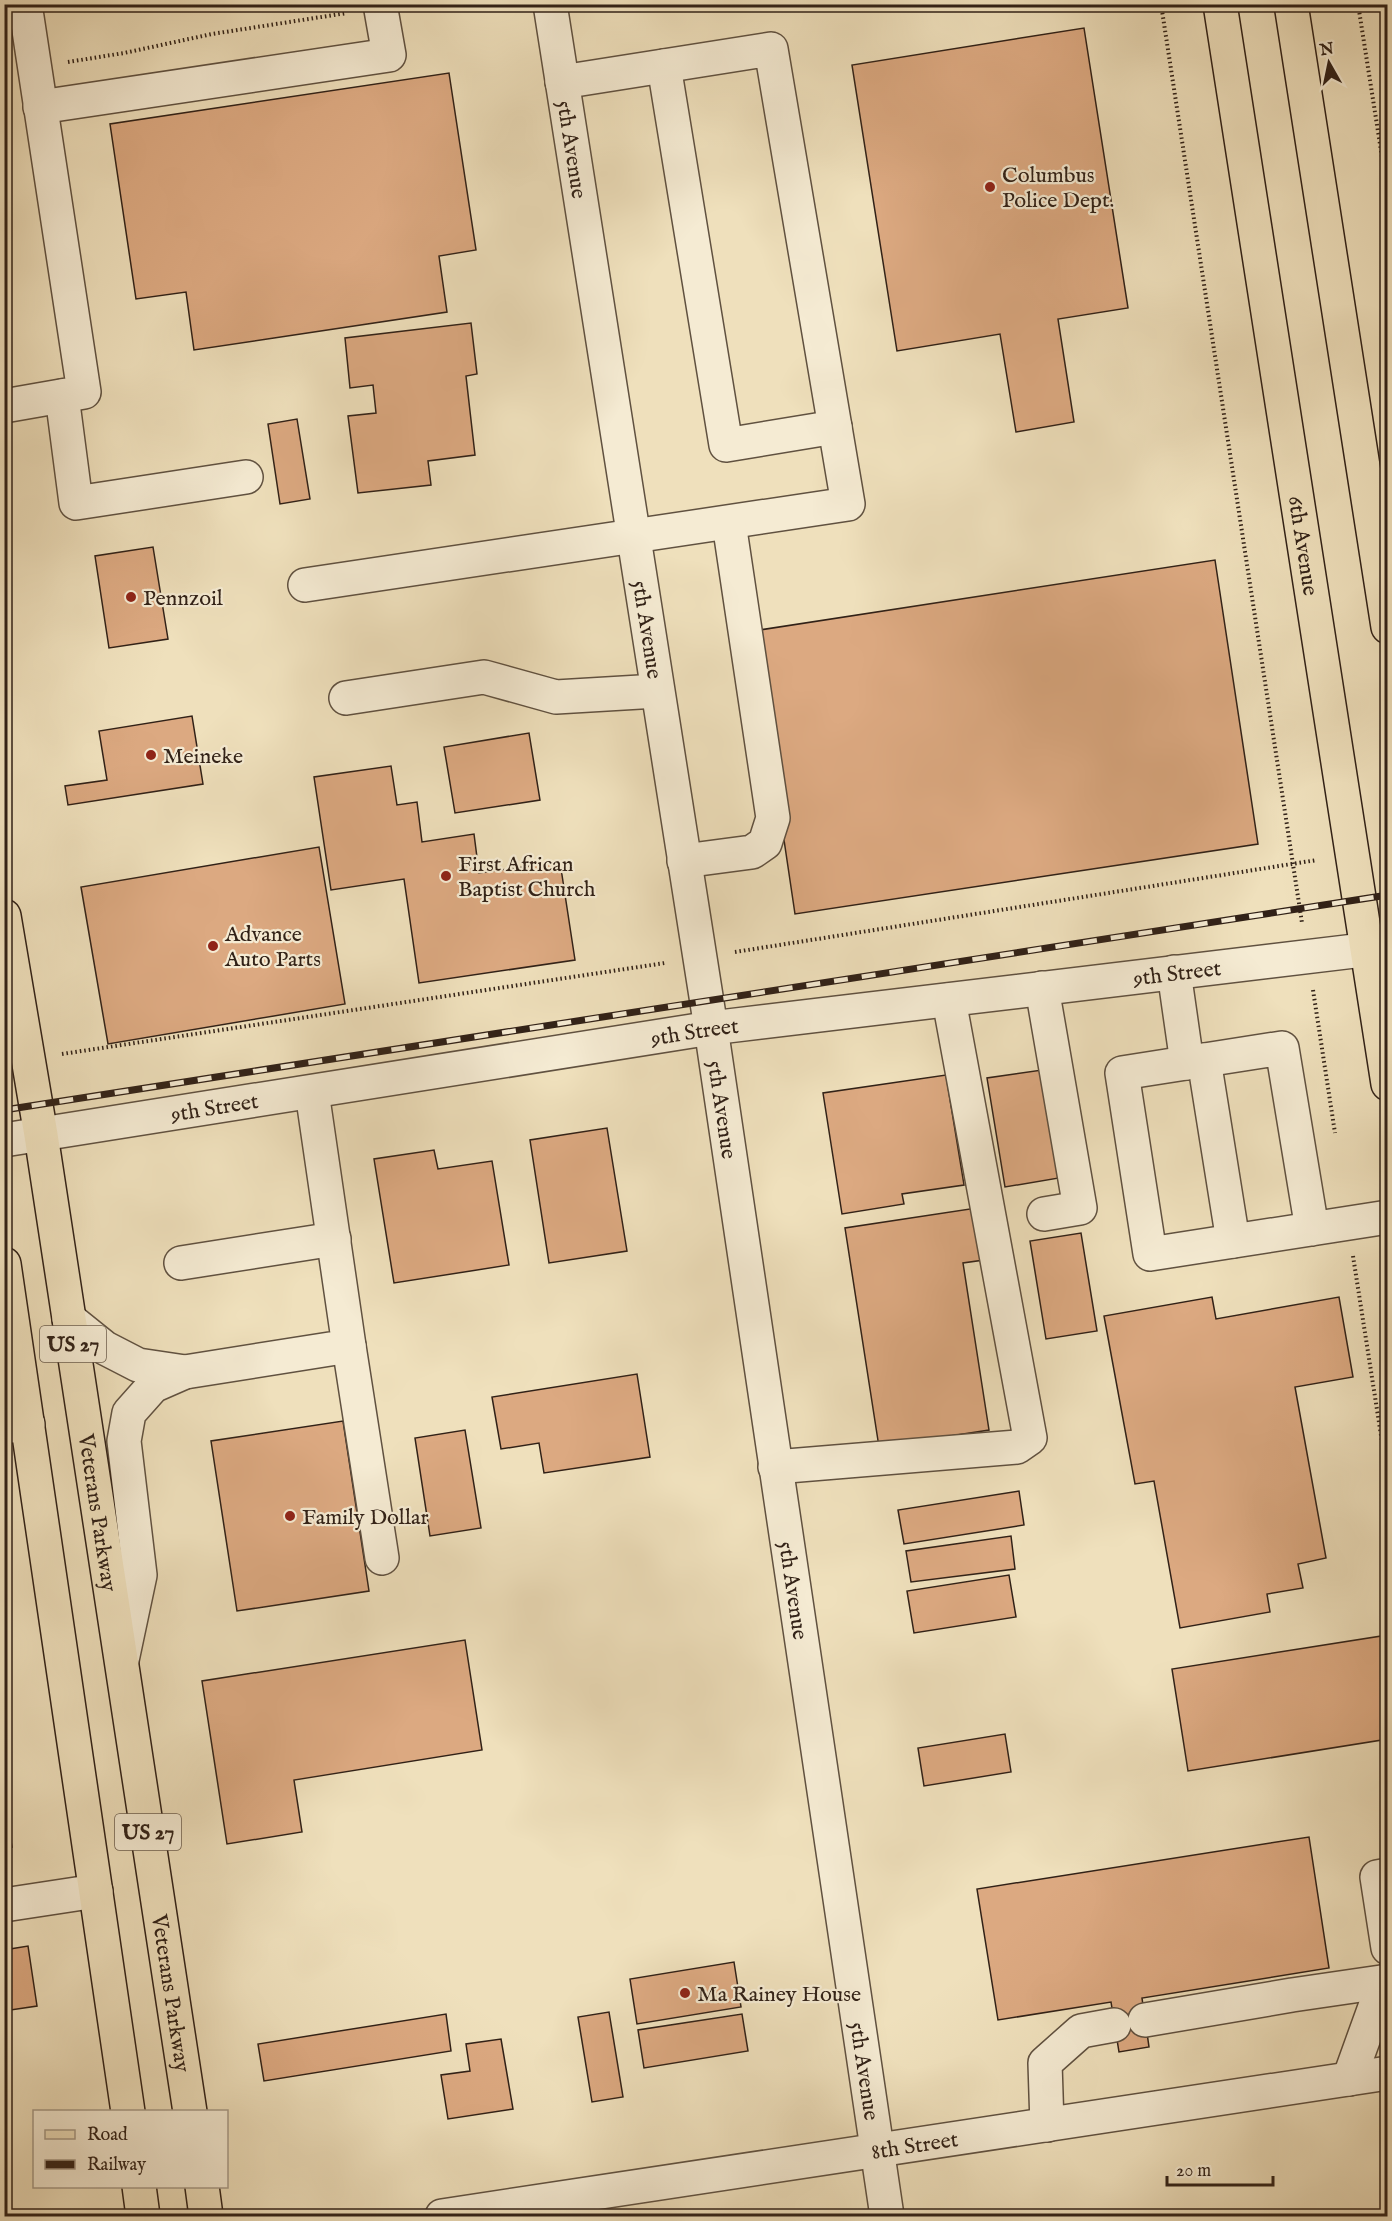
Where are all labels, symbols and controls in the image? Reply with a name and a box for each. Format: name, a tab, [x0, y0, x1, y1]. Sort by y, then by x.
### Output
north arrow	[1299, 33, 1359, 93]
text: N	[1318, 39, 1336, 61]
street label: 5th Avenue	[549, 98, 592, 201]
place label: Columbus Police Dept.	[1002, 162, 1114, 215]
marker: Columbus Police Dept.	[983, 180, 997, 194]
street label: 6th Avenue	[1281, 494, 1324, 598]
street label: 5th Avenue	[625, 578, 668, 681]
place label: Pennzoil	[143, 585, 223, 613]
marker: Pennzoil	[124, 590, 138, 604]
place label: Meineke	[163, 743, 243, 771]
marker: Meineke	[144, 748, 158, 762]
place label: First African Baptist Church	[458, 851, 596, 904]
marker: First African Baptist Church	[439, 869, 453, 883]
place label: Advance Auto Parts	[224, 921, 321, 974]
marker: Advance Auto Parts	[206, 939, 220, 953]
street label: 9th Street	[1131, 955, 1223, 994]
street label: 9th Street	[648, 1013, 741, 1054]
street label: 5th Avenue	[700, 1059, 742, 1161]
street label: 9th Street	[168, 1088, 261, 1130]
road number: US 27	[40, 1326, 106, 1362]
street label: Veterans Parkway	[71, 1431, 122, 1594]
place label: Family Dollar	[302, 1504, 429, 1532]
marker: Family Dollar	[283, 1509, 297, 1523]
street label: 5th Avenue	[771, 1539, 813, 1642]
road number: US 27	[115, 1814, 181, 1850]
street label: Veterans Parkway	[144, 1911, 196, 2074]
place label: Ma Rainey House	[697, 1981, 861, 2009]
marker: Ma Rainey House	[678, 1986, 692, 2000]
street label: 5th Avenue	[842, 2020, 885, 2123]
legend	[33, 2110, 228, 2188]
text: Road	[87, 2124, 128, 2147]
street label: 8th Street	[870, 2126, 961, 2167]
scale bar	[1167, 2149, 1274, 2187]
text: Railway	[87, 2154, 146, 2177]
text: 20 m	[1176, 2160, 1211, 2183]

